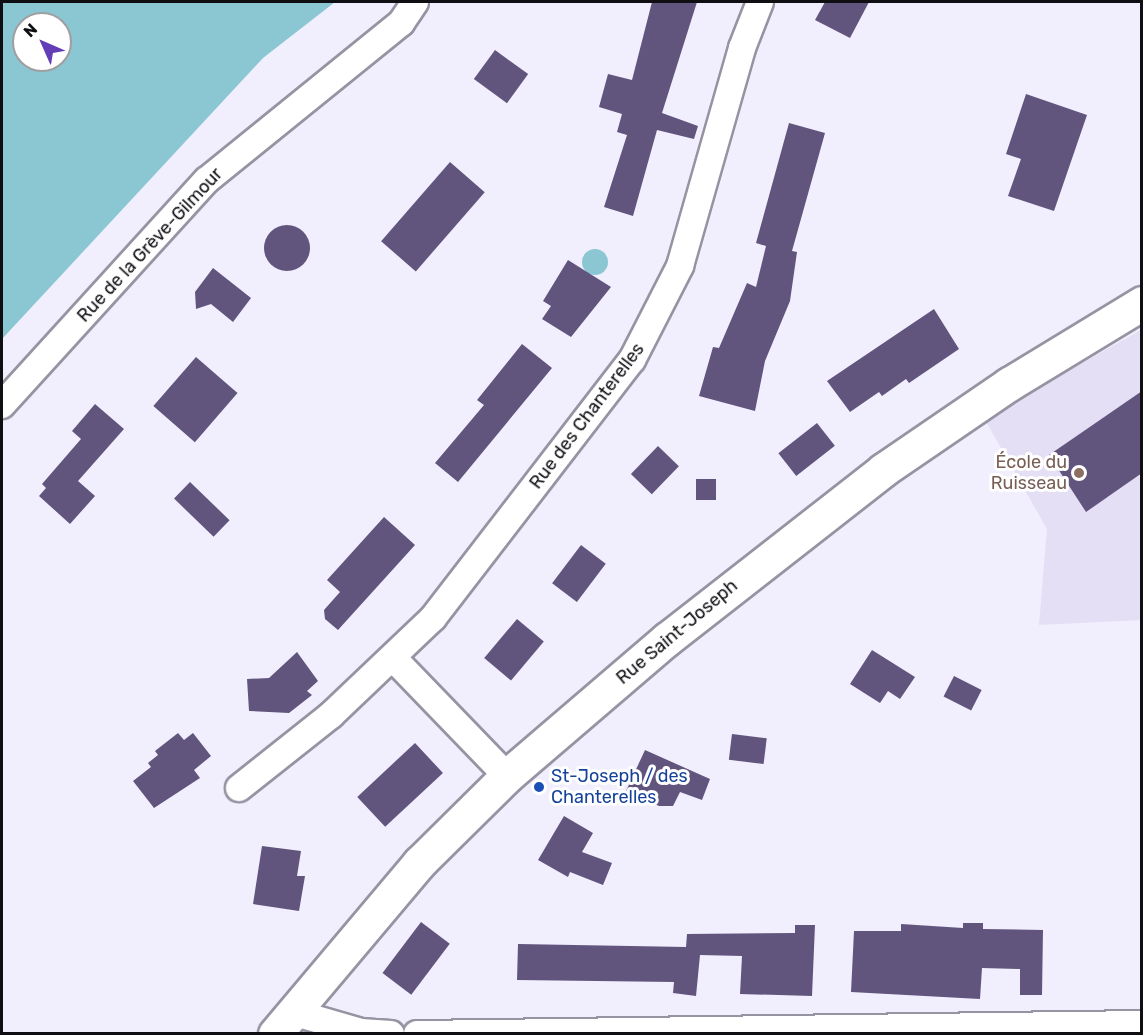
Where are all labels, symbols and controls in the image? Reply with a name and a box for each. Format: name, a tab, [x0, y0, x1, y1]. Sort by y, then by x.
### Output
north arrow	[12, 12, 72, 72]
text: N	[20, 20, 41, 41]
street label: Rue de la Grève-Gilmour	[73, 163, 227, 327]
street label: Rue des Chanterelles	[525, 339, 649, 493]
place label: École du Ruisseau	[991, 452, 1067, 494]
marker: École du Ruisseau	[1072, 466, 1086, 480]
street label: Rue Saint-Joseph	[612, 575, 742, 689]
place label: St-Joseph / des Chanterelles	[551, 766, 688, 808]
marker: St-Joseph / des Chanterelles	[532, 780, 546, 794]

